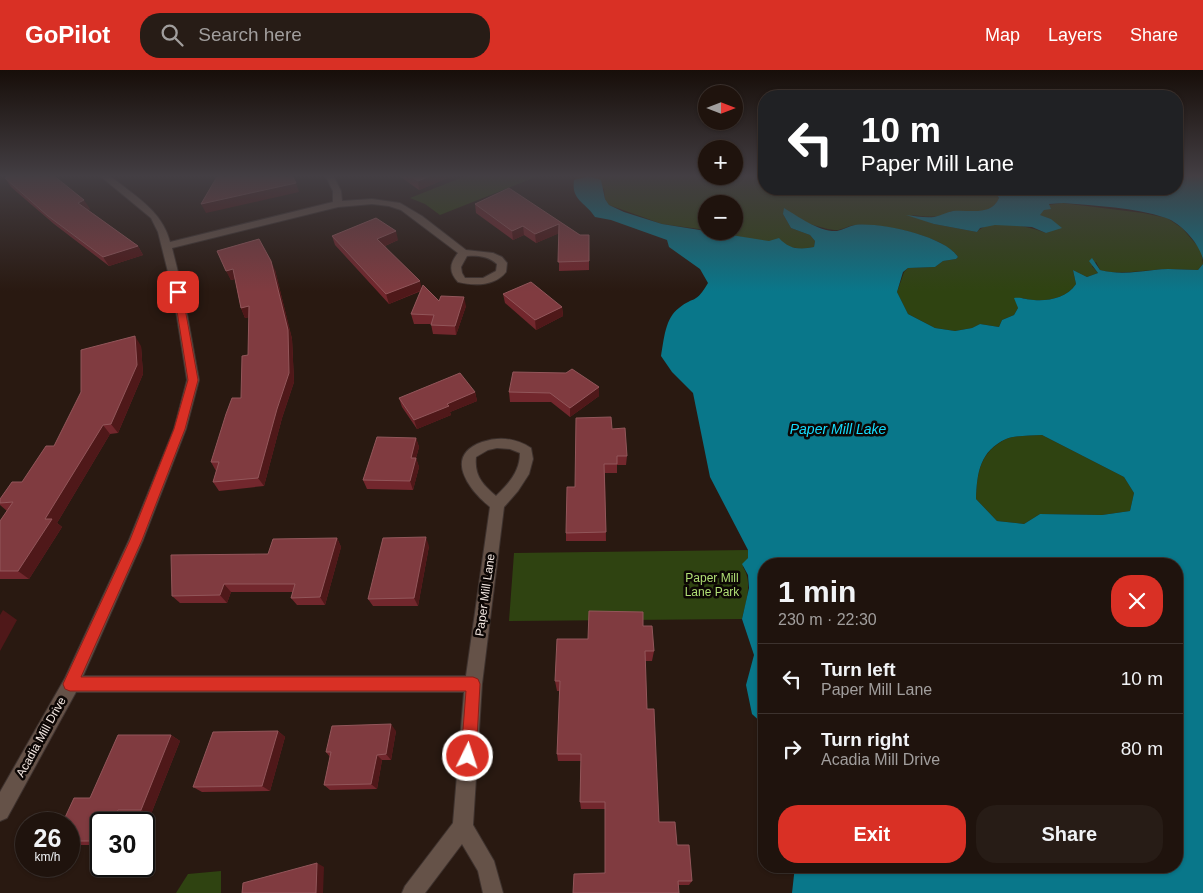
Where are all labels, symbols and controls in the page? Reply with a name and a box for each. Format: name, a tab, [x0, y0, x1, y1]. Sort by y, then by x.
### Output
search box	[140, 13, 490, 58]
text: GoPilot	[25, 21, 110, 48]
icon: search	[158, 21, 186, 49]
text: Search here	[198, 24, 302, 45]
text: Map	[985, 25, 1020, 45]
text: Layers	[1048, 25, 1102, 45]
text: Share	[1130, 25, 1178, 45]
north arrow	[698, 85, 742, 130]
map controls	[698, 85, 743, 240]
icon: left	[778, 110, 843, 175]
text: 10 m	[861, 110, 941, 149]
button: +	[698, 140, 743, 185]
text: Paper Mill Lane	[861, 151, 1014, 176]
button: −	[698, 195, 743, 240]
pin	[157, 271, 199, 313]
icon: arrive	[164, 278, 192, 306]
water label: Paper Mill Lake	[790, 421, 886, 437]
street label: Paper Mill Lane	[472, 552, 498, 637]
park label: Paper Mill Lane Park	[685, 571, 740, 599]
text: 1 min	[778, 575, 856, 608]
button: close	[1111, 575, 1163, 627]
text: 230 m · 22:30	[778, 611, 877, 628]
text: Turn left	[821, 659, 896, 680]
icon: left	[778, 665, 806, 693]
text: 10 m	[1121, 668, 1163, 689]
text: Paper Mill Lane	[821, 681, 932, 698]
street label: Acadia Mill Drive	[13, 694, 69, 779]
position arrow	[441, 729, 493, 781]
text: Turn right	[821, 729, 909, 750]
icon: right	[778, 735, 806, 763]
text: 80 m	[1121, 738, 1163, 759]
text: Acadia Mill Drive	[821, 751, 940, 768]
button: Exit	[778, 805, 966, 863]
button: Share	[976, 805, 1163, 863]
speed limit sign: 30	[90, 812, 155, 877]
text: 26	[34, 824, 61, 852]
text: km/h	[34, 850, 61, 864]

